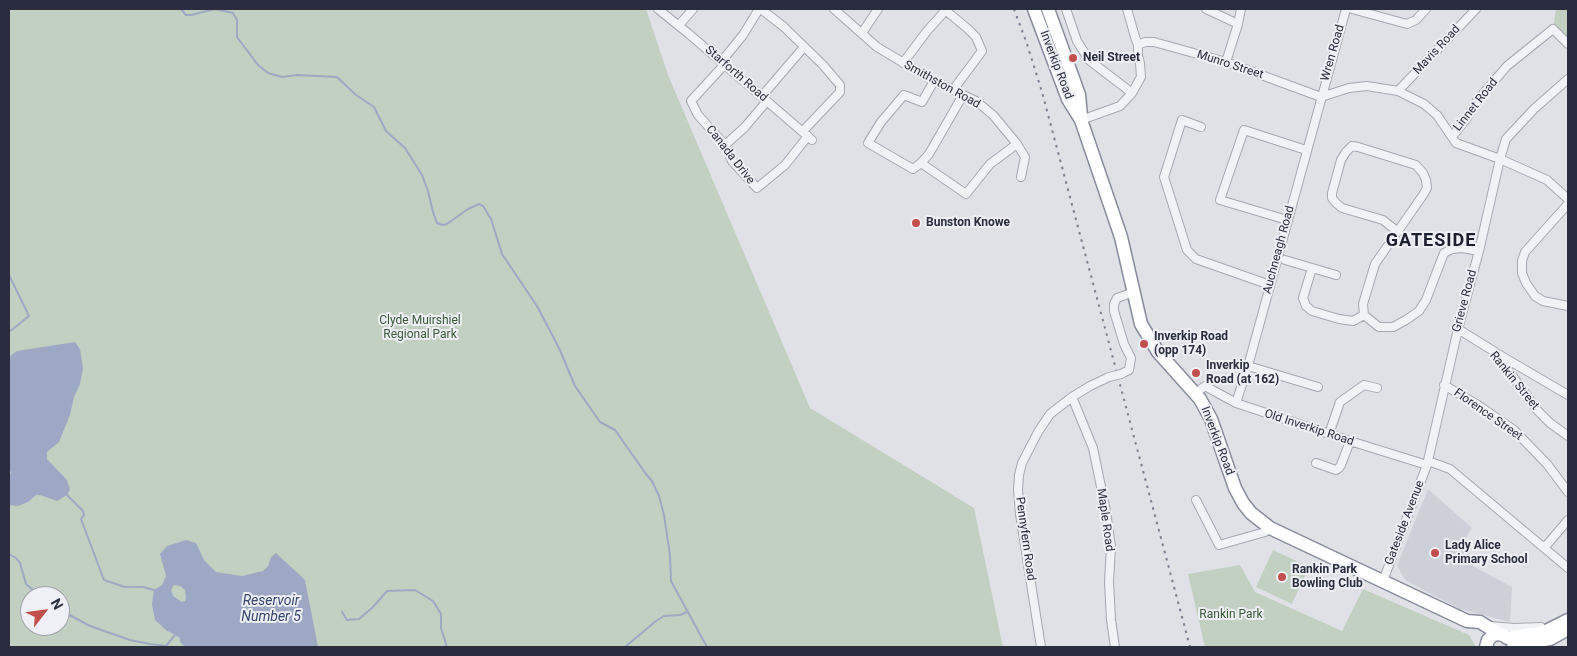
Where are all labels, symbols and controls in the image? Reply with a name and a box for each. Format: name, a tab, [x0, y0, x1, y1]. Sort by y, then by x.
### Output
street label: Mavis Road	[1410, 22, 1464, 78]
street label: Wren Road	[1318, 23, 1348, 83]
street label: Inverkip Road	[1036, 29, 1076, 101]
street label: Starforth Road	[702, 43, 770, 105]
street label: Munro Street	[1195, 47, 1265, 83]
place label: Neil Street	[1083, 51, 1140, 65]
marker: Neil Street	[1067, 52, 1079, 64]
street label: Smithston Road	[901, 58, 983, 112]
street label: Linnet Road	[1451, 76, 1501, 134]
street label: Canada Drive	[703, 123, 757, 187]
street label: Auchneagh Road	[1260, 204, 1298, 296]
place label: Bunston Knowe	[926, 216, 1010, 230]
marker: Bunston Knowe	[910, 217, 922, 229]
district label: GATESIDE	[1385, 230, 1477, 252]
street label: Grieve Road	[1450, 268, 1480, 334]
park label: Clyde Muirshiel Regional Park	[379, 314, 461, 342]
place label: Inverkip Road (opp 174)	[1154, 330, 1228, 358]
marker: Inverkip Road (opp 174)	[1138, 338, 1150, 350]
street label: Rankin Street	[1486, 349, 1542, 413]
place label: Inverkip Road (at 162)	[1206, 359, 1279, 387]
marker: Inverkip Road (at 162)	[1190, 367, 1202, 379]
street label: Florence Street	[1451, 386, 1525, 444]
street label: Inverkip Road	[1197, 405, 1237, 477]
street label: Old Inverkip Road	[1262, 407, 1356, 449]
street label: Gateside Avenue	[1382, 479, 1428, 567]
street label: Maple Road	[1093, 488, 1117, 552]
street label: Pennyfern Road	[1012, 496, 1038, 582]
place label: Lady Alice Primary School	[1445, 539, 1528, 567]
marker: Lady Alice Primary School	[1429, 547, 1441, 559]
place label: Rankin Park Bowling Club	[1292, 563, 1363, 591]
marker: Rankin Park Bowling Club	[1276, 571, 1288, 583]
north arrow	[20, 586, 70, 636]
water label: Reservoir Number 5	[241, 593, 301, 626]
text: N	[48, 596, 67, 612]
park label: Rankin Park	[1199, 608, 1263, 622]

